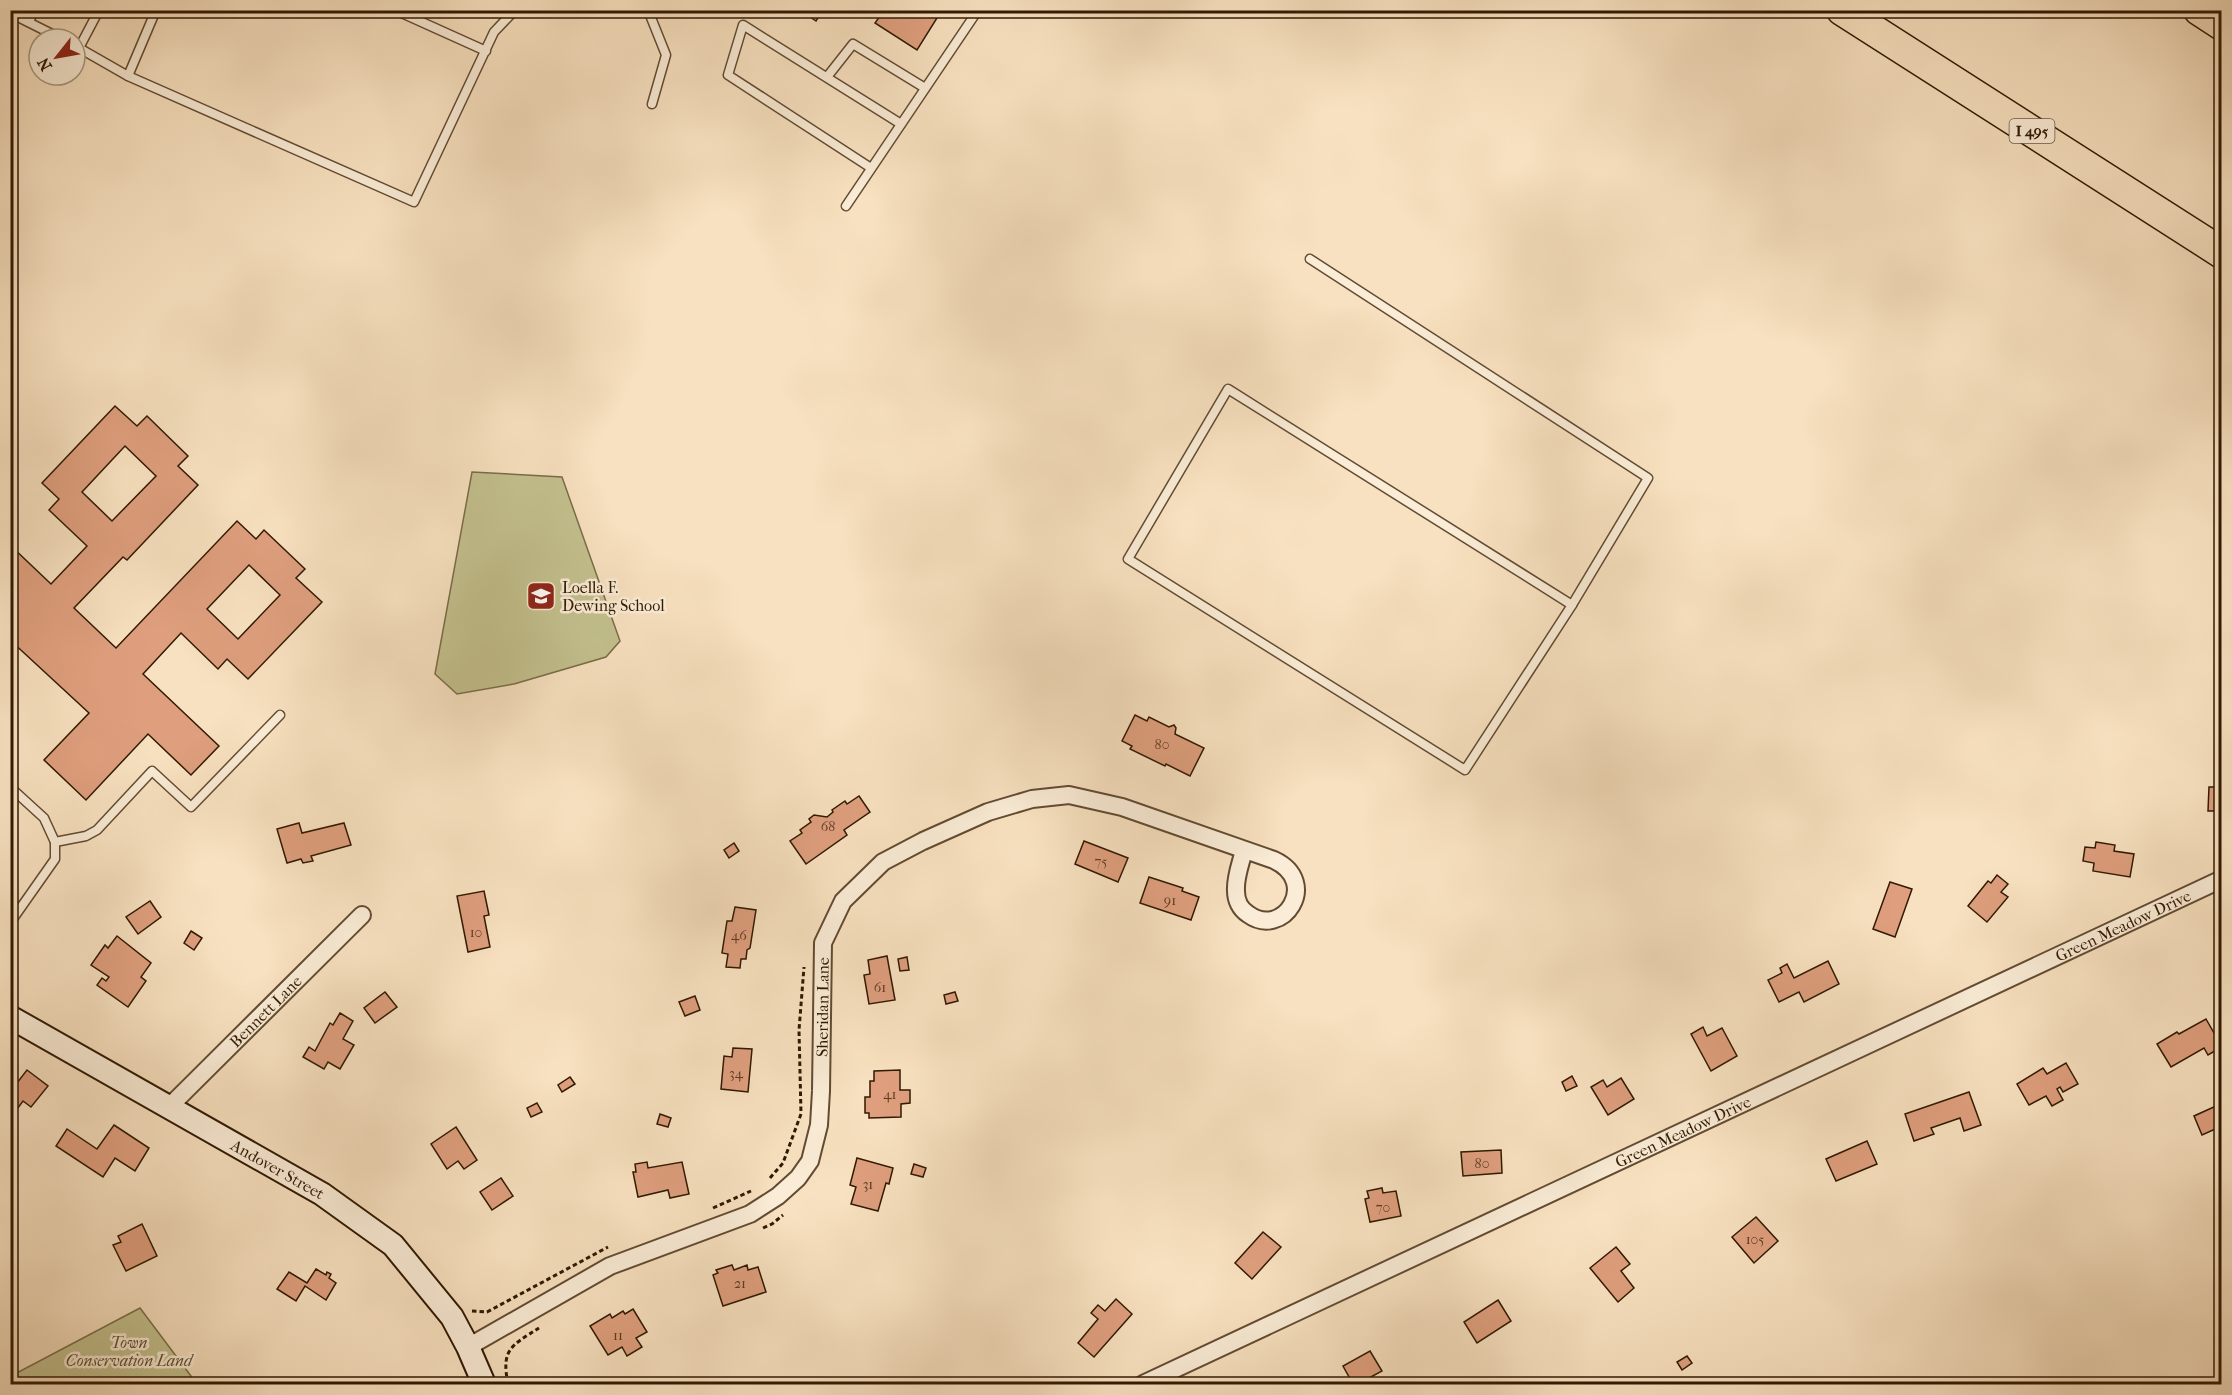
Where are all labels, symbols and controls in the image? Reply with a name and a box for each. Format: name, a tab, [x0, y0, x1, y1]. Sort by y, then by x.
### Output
north arrow	[27, 27, 87, 87]
text: N	[33, 54, 56, 75]
road number: I 495	[2010, 119, 2054, 143]
place label: Loella F. Dewing School	[562, 578, 665, 615]
school or university icon: Loella F. Dewing School	[525, 580, 557, 612]
house number: 80	[1155, 736, 1169, 753]
house number: 68	[821, 818, 835, 835]
house number: 75	[1095, 853, 1107, 870]
street label: Green Meadow Drive	[2052, 886, 2194, 966]
house number: 91	[1164, 892, 1176, 909]
house number: 10	[470, 924, 482, 941]
house number: 46	[731, 927, 747, 944]
street label: Sheridan Lane	[812, 957, 833, 1057]
street label: Bennett Lane	[226, 972, 306, 1051]
house number: 61	[874, 979, 886, 996]
house number: 34	[729, 1065, 744, 1082]
house number: 41	[883, 1086, 897, 1103]
street label: Green Meadow Drive	[1612, 1092, 1754, 1172]
street label: Andover Street	[227, 1135, 328, 1204]
house number: 80	[1475, 1155, 1489, 1172]
house number: 31	[863, 1176, 873, 1193]
house number: 70	[1376, 1199, 1390, 1216]
house number: 105	[1746, 1231, 1764, 1248]
house number: 21	[734, 1275, 746, 1292]
house number: 11	[613, 1327, 623, 1344]
park label: Town Conservation Land	[66, 1333, 194, 1370]

